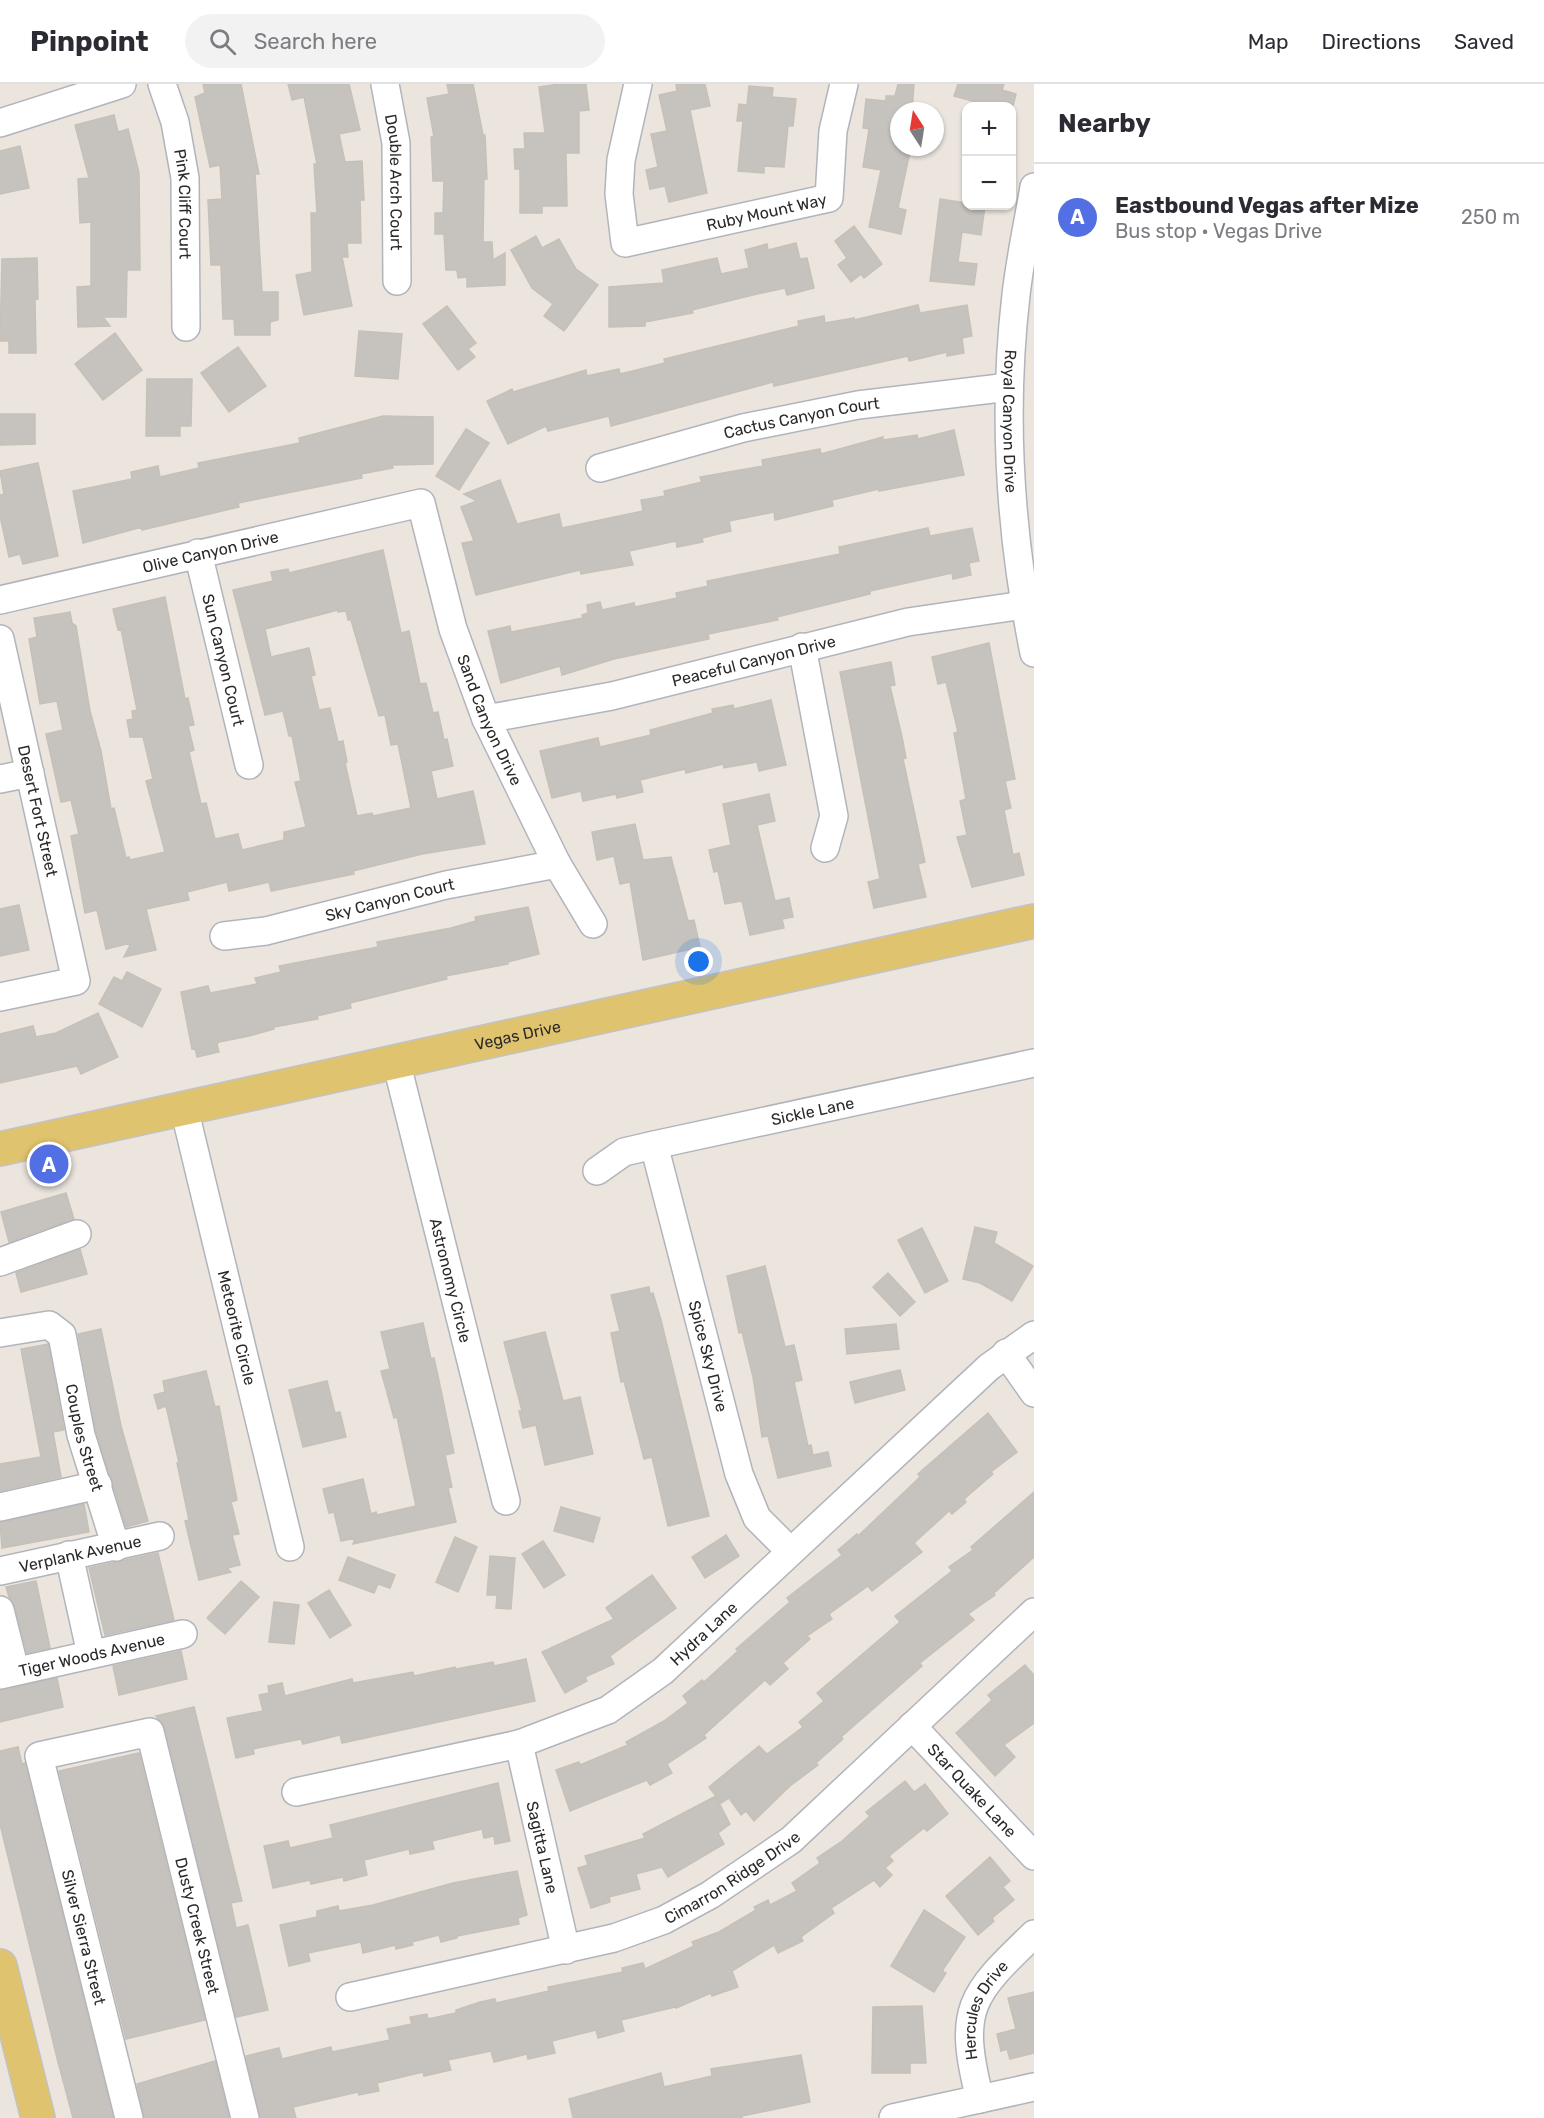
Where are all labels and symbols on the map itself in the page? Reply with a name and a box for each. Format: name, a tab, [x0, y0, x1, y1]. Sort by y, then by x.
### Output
north arrow	[890, 102, 944, 156]
street label: Double Arch Court	[381, 112, 406, 250]
street label: Pink Cliff Court	[170, 147, 195, 259]
street label: Ruby Mount Way	[704, 190, 829, 235]
street label: Royal Canyon Drive	[999, 349, 1021, 494]
street label: Cactus Canyon Court	[722, 394, 881, 443]
street label: Olive Canyon Drive	[141, 527, 280, 577]
street label: Sun Canyon Court	[198, 592, 248, 728]
street label: Peaceful Canyon Drive	[670, 631, 838, 691]
street label: Sand Canyon Drive	[453, 652, 526, 789]
street label: Desert Fort Street	[14, 743, 62, 879]
street label: Sky Canyon Court	[323, 875, 456, 925]
your location	[684, 947, 713, 976]
street label: Vegas Drive	[473, 1017, 563, 1054]
street label: Sickle Lane	[769, 1093, 856, 1129]
pin: A	[29, 1142, 68, 1186]
street label: Astronomy Circle	[426, 1216, 475, 1345]
street label: Meteorite Circle	[214, 1269, 260, 1387]
street label: Spice Sky Drive	[685, 1299, 732, 1414]
street label: Couples Street	[61, 1382, 107, 1494]
street label: Verplank Avenue	[17, 1531, 143, 1577]
street label: Hydra Lane	[666, 1598, 741, 1670]
street label: Tiger Woods Avenue	[17, 1629, 167, 1681]
street label: Star Quake Lane	[923, 1740, 1020, 1841]
street label: Sagitta Lane	[522, 1799, 562, 1895]
street label: Cimarron Ridge Drive	[661, 1827, 804, 1928]
street label: Dusty Creek Street	[171, 1855, 223, 1996]
street label: Silver Sierra Street	[58, 1868, 110, 2007]
street label: Hercules Drive	[960, 1956, 1012, 2061]

